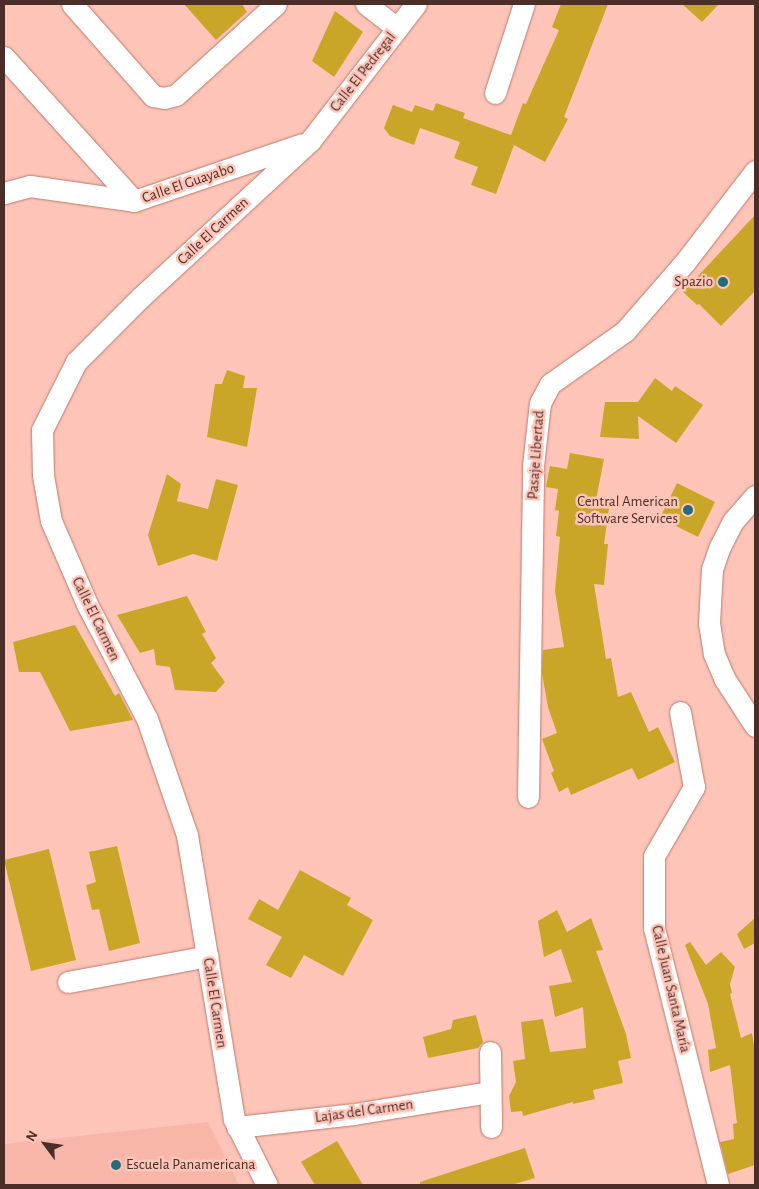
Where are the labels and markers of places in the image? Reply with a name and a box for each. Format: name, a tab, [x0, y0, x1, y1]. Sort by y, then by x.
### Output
place label: Spazio	[674, 273, 713, 291]
marker: Spazio	[717, 276, 729, 288]
place label: Central American Software Services	[577, 492, 678, 527]
marker: Central American Software Services	[682, 504, 694, 516]
place label: Escuela Panamericana	[126, 1156, 255, 1174]
marker: Escuela Panamericana	[110, 1159, 122, 1171]

